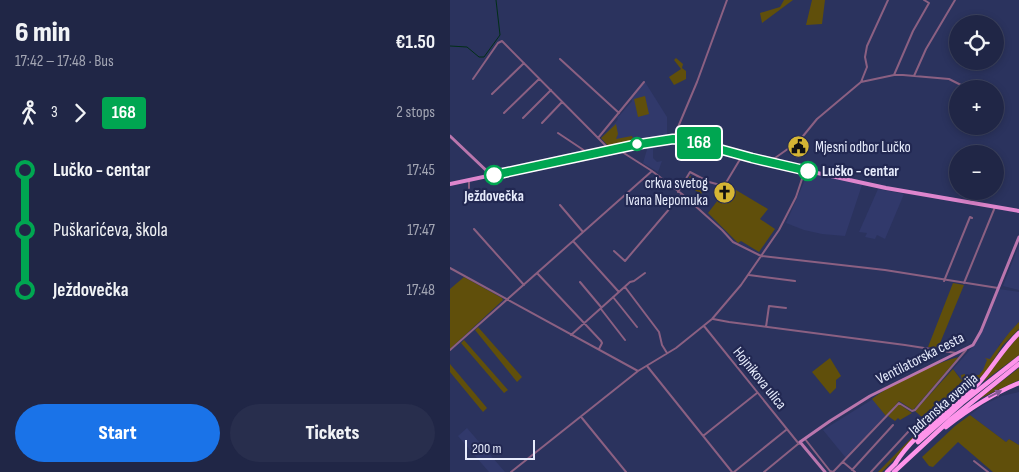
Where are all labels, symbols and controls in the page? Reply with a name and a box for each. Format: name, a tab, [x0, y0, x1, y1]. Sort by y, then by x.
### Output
map controls	[949, 15, 1004, 200]
button: locate	[949, 15, 1004, 70]
text: 6 min	[15, 16, 70, 49]
text: €1.50	[395, 31, 435, 54]
text: 17:42 – 17:48 · Bus	[15, 52, 114, 71]
button: +	[949, 80, 1004, 135]
icon: walk	[15, 99, 43, 127]
icon: forward	[66, 99, 94, 127]
text: 168	[112, 102, 136, 123]
text: 3	[51, 103, 58, 122]
text: 2 stops	[396, 103, 435, 122]
line badge: 168	[670, 127, 728, 159]
text: 168	[687, 132, 711, 153]
public building icon: Mjesni odbor Lučko	[787, 135, 811, 159]
unlabelled marker	[630, 137, 644, 151]
place label: Mjesni odbor Lučko	[815, 138, 911, 157]
button: −	[949, 145, 1004, 200]
text: Lučko - centar	[53, 159, 150, 182]
text: 17:45	[407, 161, 435, 180]
marker: Lučko - centar	[798, 161, 818, 181]
place label: Lučko - centar	[822, 162, 899, 181]
marker: Ježdovečka	[484, 165, 504, 185]
place label: crkva svetog Ivana Nepomuka	[626, 174, 708, 210]
church icon: crkva svetog Ivana Nepomuka	[712, 180, 736, 204]
place label: Ježdovečka	[463, 187, 524, 206]
text: Puškarićeva, škola	[53, 219, 168, 242]
text: 17:47	[407, 221, 435, 240]
text: Ježdovečka	[53, 279, 129, 302]
text: 17:48	[406, 281, 435, 300]
street label: Ventilatorska cesta	[873, 328, 968, 389]
street label: Hojnikova ulica	[729, 343, 791, 414]
street label: Jadranska avenija	[904, 369, 982, 440]
one-way arrow	[988, 390, 1002, 398]
button: Start	[15, 404, 220, 462]
button: Tickets	[230, 404, 435, 462]
scale bar	[465, 437, 535, 460]
text: 200 m	[472, 440, 501, 457]

